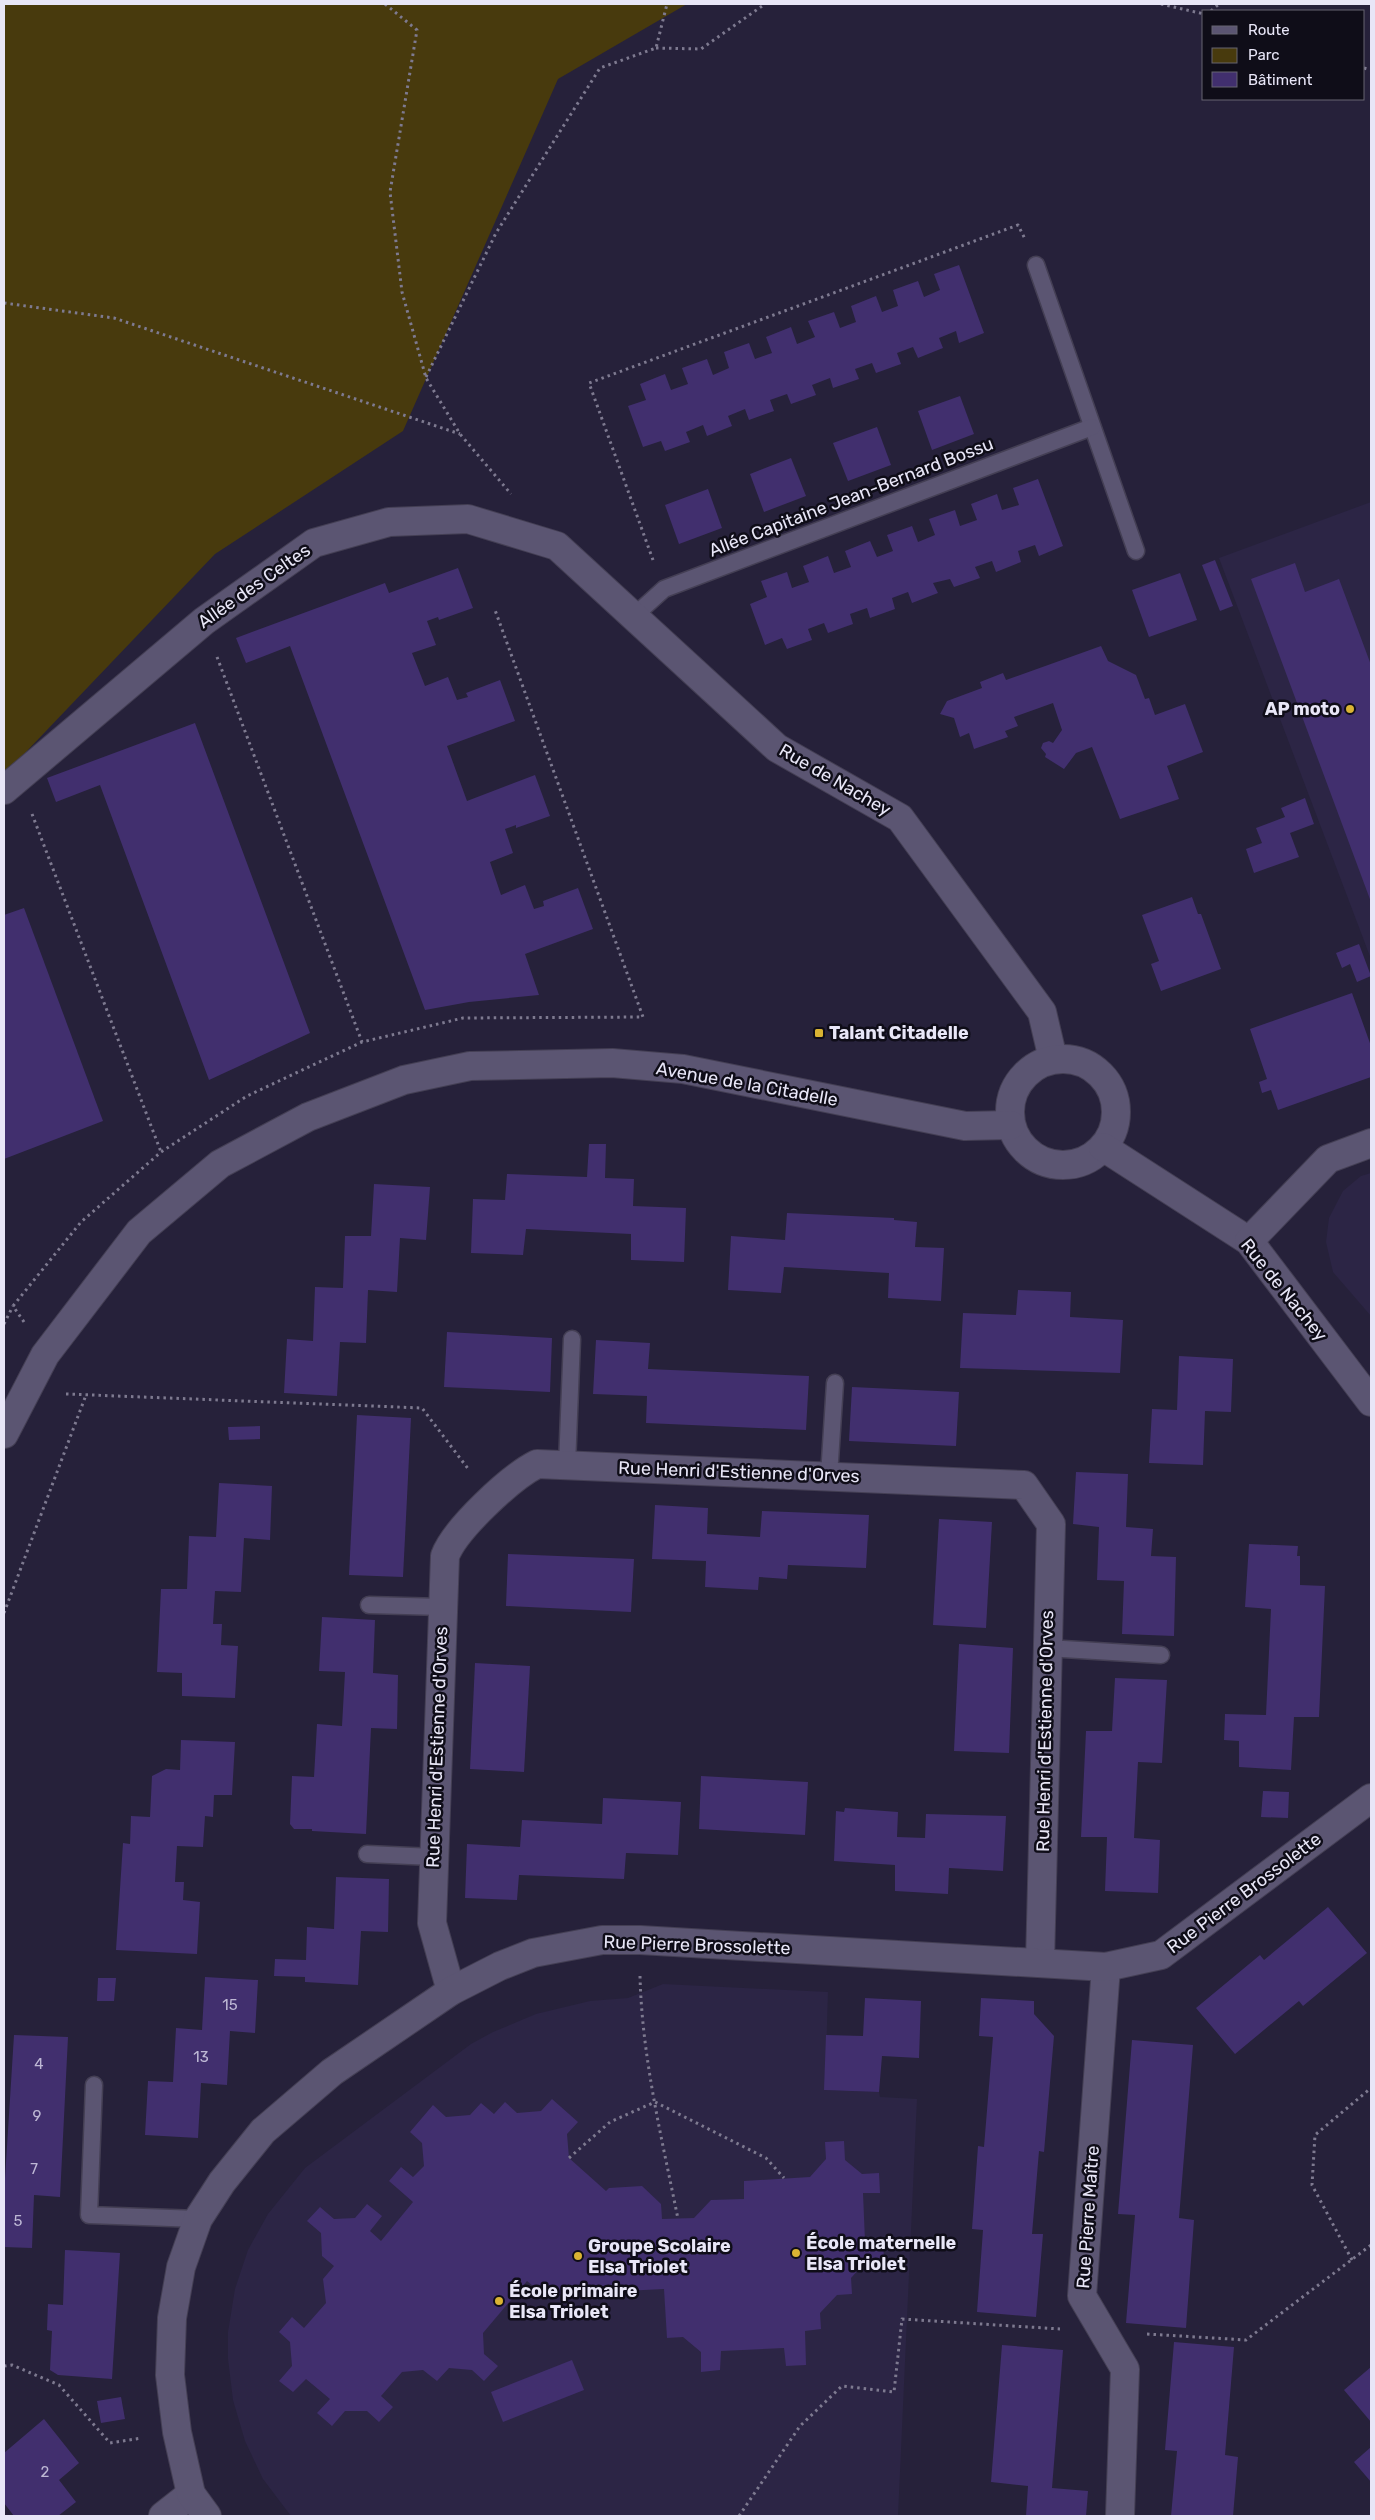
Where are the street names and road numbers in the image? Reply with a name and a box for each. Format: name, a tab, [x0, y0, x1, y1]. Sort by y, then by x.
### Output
street label: Allée Capitaine Jean-Bernard Bossu	[706, 432, 996, 562]
street label: Allée des Celtes	[193, 539, 315, 633]
street label: Rue de Nachey	[775, 739, 895, 821]
street label: Avenue de la Citadelle	[654, 1057, 840, 1111]
street label: Rue de Nachey	[1236, 1234, 1332, 1346]
street label: Rue Henri d'Estienne d'Orves	[618, 1457, 860, 1487]
street label: Rue Henri d'Estienne d'Orves	[1032, 1610, 1058, 1852]
street label: Rue Henri d'Estienne d'Orves	[422, 1626, 452, 1868]
street label: Rue Pierre Brossolette	[1163, 1828, 1325, 1958]
street label: Rue Pierre Brossolette	[603, 1931, 791, 1959]
street label: Rue Pierre Maître	[1072, 2145, 1104, 2289]

